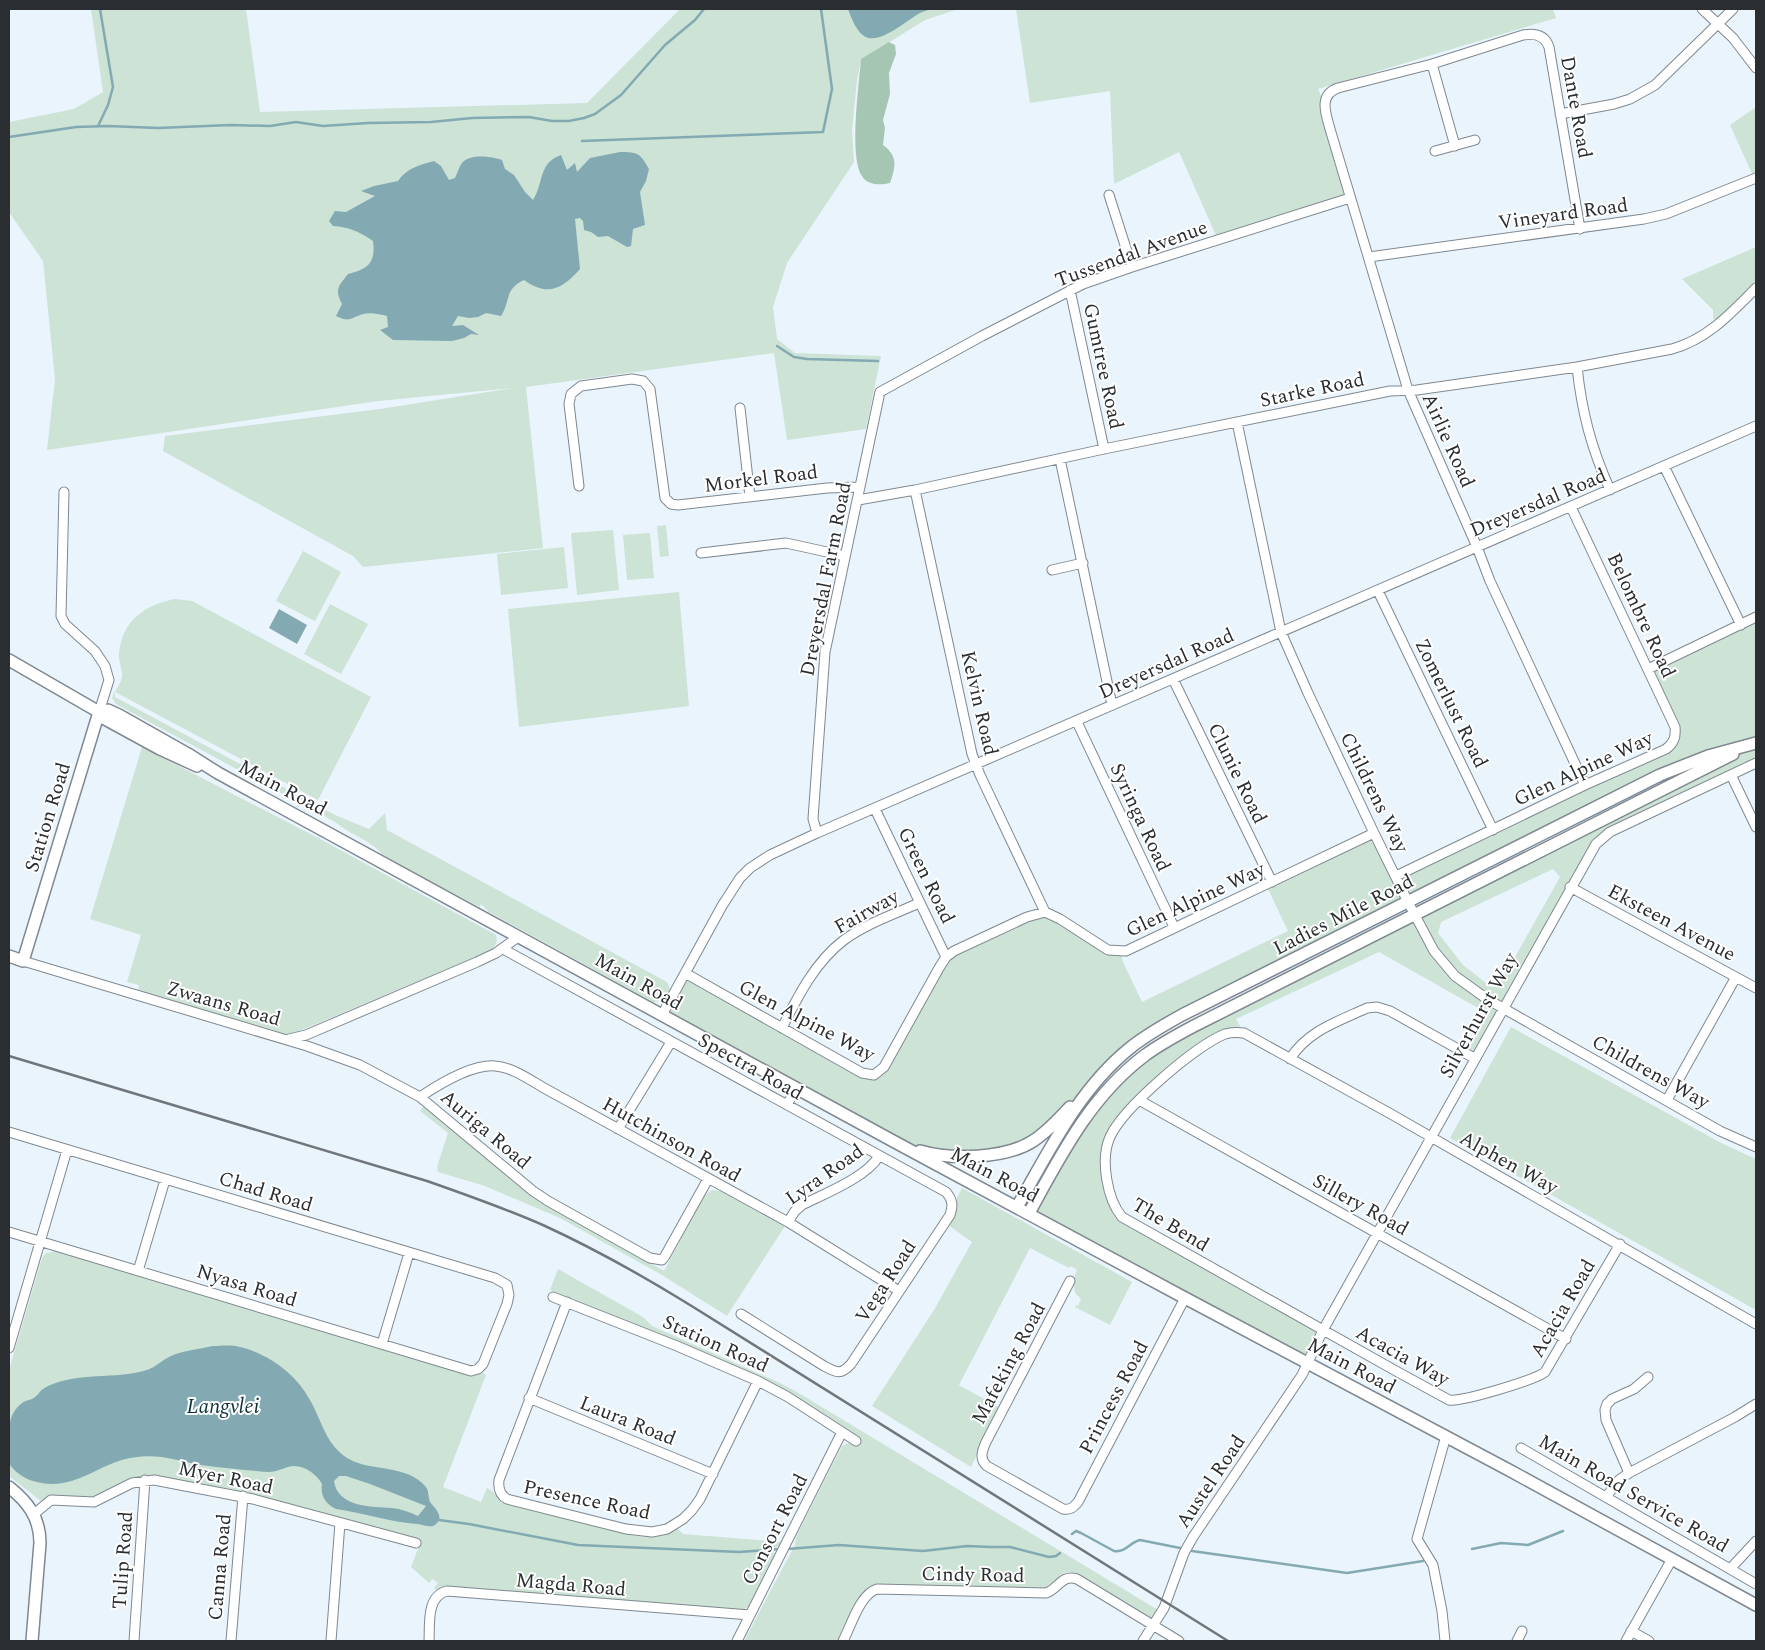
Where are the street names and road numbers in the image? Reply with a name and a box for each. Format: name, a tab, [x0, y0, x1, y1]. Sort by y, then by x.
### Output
street label: Dante Road	[1552, 53, 1600, 161]
street label: Vineyard Road	[1496, 190, 1630, 238]
street label: Tussendal Avenue	[1051, 212, 1212, 296]
street label: Gumtree Road	[1075, 300, 1131, 432]
street label: Starke Road	[1257, 364, 1367, 416]
street label: Airlie Road	[1414, 388, 1482, 493]
street label: Morkel Road	[703, 457, 820, 501]
street label: Dreyersdal Road	[1465, 461, 1611, 545]
street label: Dreyersdal Farm Road	[792, 479, 860, 679]
street label: Belombre Road	[1599, 548, 1683, 683]
street label: Dreyersdal Road	[1094, 621, 1239, 707]
street label: Zomerlust Road	[1407, 634, 1495, 773]
street label: Kelvin Road	[952, 648, 1006, 759]
street label: Clunie Road	[1200, 718, 1275, 829]
street label: Glen Alpine Way	[1509, 723, 1659, 814]
street label: Childrens Way	[1332, 727, 1417, 859]
street label: Main Road	[233, 752, 332, 824]
street label: Syringa Road	[1102, 758, 1178, 877]
street label: Station Road	[17, 759, 79, 876]
street label: Green Road	[890, 822, 962, 929]
street label: Glen Alpine Way	[1121, 854, 1271, 945]
street label: Ladies Mile Road	[1268, 867, 1419, 963]
street label: Eksteen Avenue	[1602, 876, 1741, 969]
street label: Fairway	[829, 881, 906, 942]
street label: Main Road	[589, 945, 688, 1018]
street label: Silverhurst Way	[1432, 946, 1527, 1084]
street label: Glen Alpine Way	[733, 972, 881, 1070]
street label: Zwaans Road	[163, 973, 284, 1035]
street label: Spectra Road	[692, 1025, 809, 1108]
street label: Childrens Way	[1586, 1027, 1716, 1117]
street label: Auriga Road	[433, 1083, 537, 1177]
street label: Hutchinson Road	[597, 1089, 746, 1190]
street label: Alphen Way	[1454, 1123, 1564, 1203]
street label: Lyra Road	[779, 1137, 870, 1213]
street label: Main Road	[945, 1139, 1044, 1211]
street label: Chad Road	[215, 1163, 317, 1220]
street label: Sillery Road	[1307, 1166, 1414, 1244]
street label: The Bend	[1126, 1190, 1215, 1260]
street label: Vega Road	[848, 1234, 924, 1329]
street label: Acacia Road	[1522, 1254, 1603, 1363]
street label: Nyasa Road	[193, 1256, 301, 1315]
street label: Mafeking Road	[964, 1297, 1054, 1430]
street label: Station Road	[658, 1307, 774, 1381]
street label: Acacia Way	[1350, 1318, 1456, 1395]
street label: Main Road	[1302, 1330, 1401, 1402]
street label: Princess Road	[1071, 1335, 1156, 1460]
street label: Laura Road	[575, 1388, 680, 1454]
street label: Main Road Service Road	[1533, 1427, 1734, 1561]
street label: Austel Road	[1168, 1429, 1253, 1534]
street label: Myer Road	[175, 1453, 276, 1503]
street label: Consort Road	[734, 1469, 816, 1590]
street label: Presence Road	[520, 1472, 653, 1528]
street label: Tulip Road	[105, 1510, 141, 1610]
street label: Canna Road	[200, 1512, 240, 1622]
street label: Cindy Road	[921, 1559, 1025, 1591]
street label: Magda Road	[515, 1565, 627, 1605]

